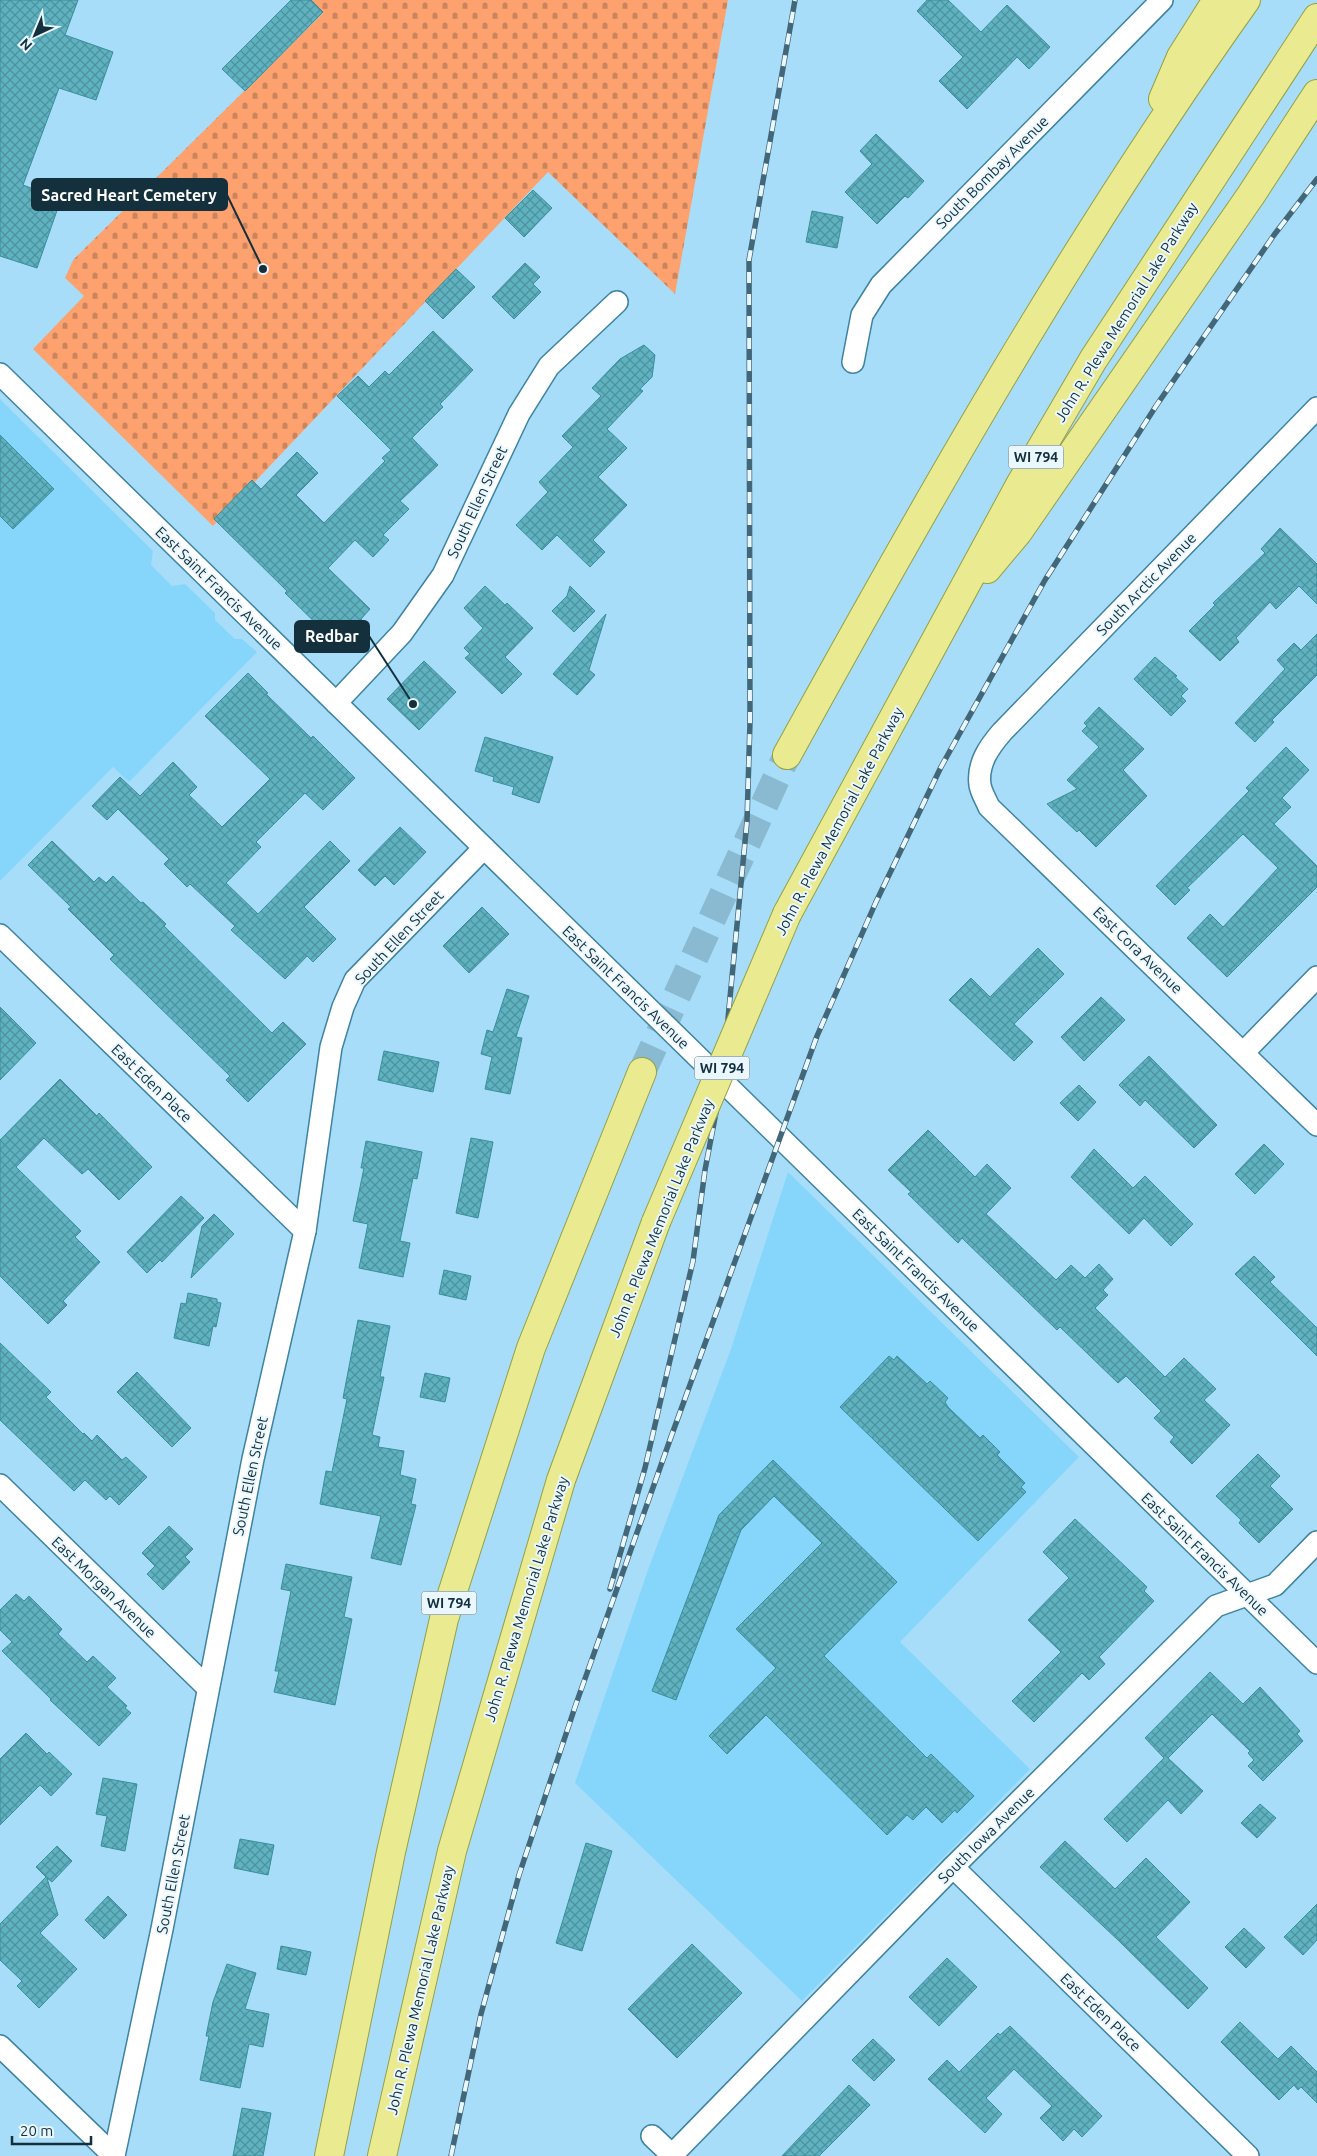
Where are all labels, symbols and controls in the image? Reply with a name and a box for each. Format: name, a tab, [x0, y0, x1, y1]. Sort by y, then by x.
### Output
north arrow	[10, 10, 60, 60]
text: N	[17, 35, 35, 54]
street label: South Bombay Avenue	[932, 112, 1052, 232]
callout: Sacred Heart Cemetery	[32, 179, 227, 210]
text: Sacred Heart Cemetery	[41, 186, 217, 204]
street label: John R. Plewa Memorial Lake Parkway	[1051, 199, 1201, 425]
street label: South Ellen Street	[444, 443, 510, 561]
road number: WI 794	[1008, 446, 1064, 468]
street label: East Saint Francis Avenue	[152, 523, 286, 653]
street label: South Arctic Avenue	[1093, 529, 1199, 639]
callout: Redbar	[295, 621, 369, 652]
text: Redbar	[305, 627, 359, 645]
street label: John R. Plewa Memorial Lake Parkway	[771, 704, 907, 938]
street label: South Ellen Street	[351, 887, 447, 987]
street label: East Cora Avenue	[1090, 903, 1186, 997]
street label: East Saint Francis Avenue	[559, 922, 693, 1052]
street label: East Eden Place	[108, 1040, 196, 1126]
road number: WI 794	[694, 1056, 750, 1080]
street label: John R. Plewa Memorial Lake Parkway	[605, 1096, 717, 1340]
street label: East Saint Francis Avenue	[849, 1205, 983, 1335]
street label: South Ellen Street	[229, 1415, 271, 1537]
street label: John R. Plewa Memorial Lake Parkway	[481, 1474, 571, 1724]
street label: East Saint Francis Avenue	[1138, 1489, 1272, 1619]
street label: East Morgan Avenue	[48, 1533, 160, 1641]
road number: WI 794	[422, 1592, 476, 1615]
street label: South Iowa Avenue	[934, 1783, 1038, 1887]
street label: South Ellen Street	[153, 1813, 193, 1935]
street label: John R. Plewa Memorial Lake Parkway	[383, 1864, 457, 2116]
street label: East Eden Place	[1057, 1969, 1145, 2055]
scale bar	[12, 2114, 91, 2146]
text: 20 m	[20, 2122, 53, 2139]

